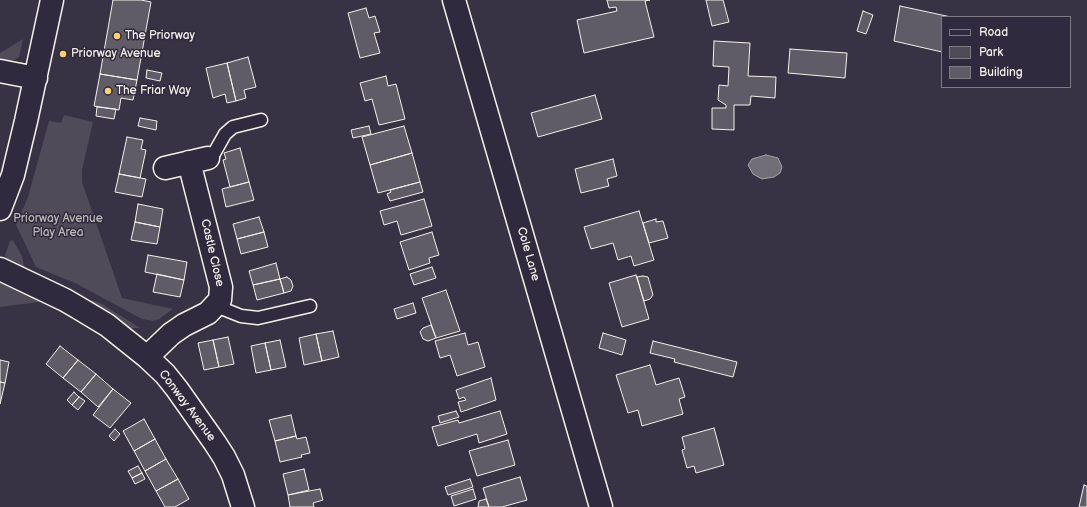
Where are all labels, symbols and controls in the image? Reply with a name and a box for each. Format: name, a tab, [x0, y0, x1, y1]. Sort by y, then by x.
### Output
legend	[941, 16, 1071, 88]
text: Road	[979, 25, 1008, 40]
place label: The Priorway	[125, 29, 195, 43]
marker: The Priorway	[112, 31, 122, 41]
text: Park	[979, 45, 1003, 60]
place label: Priorway Avenue	[71, 47, 161, 61]
marker: Priorway Avenue	[58, 49, 68, 59]
text: Building	[979, 65, 1023, 80]
place label: The Friar Way	[116, 84, 191, 98]
marker: The Friar Way	[103, 86, 113, 96]
park label: Priorway Avenue Play Area	[13, 212, 103, 240]
street label: Castle Close	[197, 218, 227, 288]
street label: Cole Lane	[513, 225, 543, 283]
street label: Conway Avenue	[155, 367, 219, 445]

